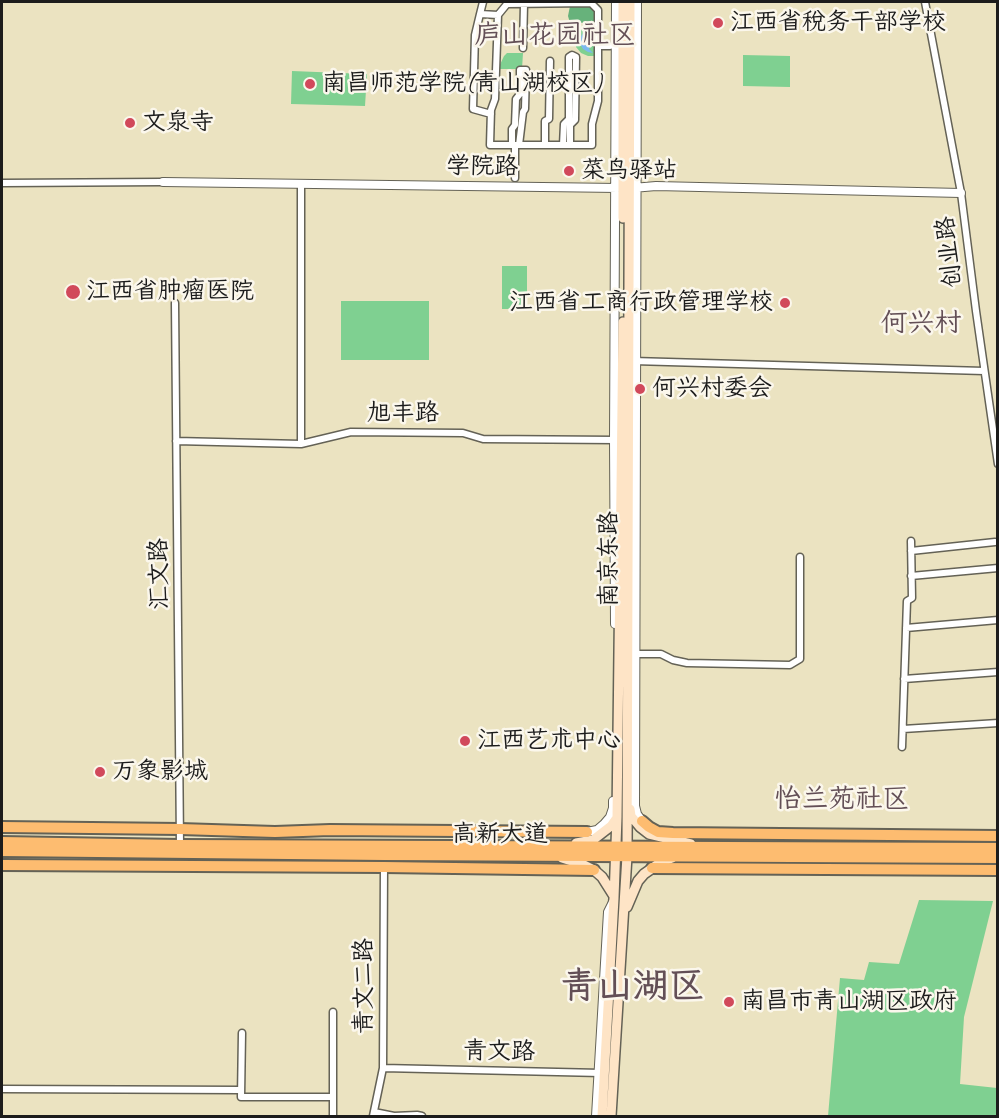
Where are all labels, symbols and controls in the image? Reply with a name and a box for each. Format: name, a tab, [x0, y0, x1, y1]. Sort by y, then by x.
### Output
place label: 江西省税务干部学校	[730, 9, 946, 37]
marker: 江西省税务干部学校	[711, 16, 725, 30]
district label: 庐山花园社区	[474, 20, 636, 52]
place label: 南昌师范学院(青山湖校区)	[322, 70, 602, 98]
marker: 南昌师范学院(青山湖校区)	[303, 77, 317, 91]
place label: 文泉寺	[142, 109, 214, 137]
marker: 文泉寺	[123, 116, 137, 130]
street label: 学院路	[446, 152, 518, 182]
place label: 菜鸟驿站	[581, 157, 677, 185]
marker: 菜鸟驿站	[562, 164, 576, 178]
street label: 创业路	[931, 215, 969, 289]
place label: 江西省肿瘤医院	[86, 278, 254, 306]
marker: 江西省肿瘤医院	[64, 283, 82, 301]
place label: 江西省工商行政管理学校	[509, 289, 773, 317]
marker: 江西省工商行政管理学校	[778, 296, 792, 310]
district label: 何兴村	[881, 308, 961, 340]
place label: 何兴村委会	[652, 375, 772, 403]
marker: 何兴村委会	[633, 382, 647, 396]
street label: 旭丰路	[367, 400, 439, 428]
street label: 南京东路	[596, 511, 624, 607]
street label: 汇文路	[145, 538, 175, 610]
place label: 江西艺术中心	[477, 727, 621, 755]
marker: 江西艺术中心	[458, 734, 472, 748]
place label: 万象影城	[112, 758, 208, 786]
marker: 万象影城	[93, 765, 107, 779]
district label: 怡兰苑社区	[775, 784, 909, 816]
street label: 高新大道	[452, 821, 548, 849]
street label: 青文二路	[351, 938, 379, 1034]
district label: 青山湖区	[561, 966, 705, 1010]
place label: 南昌市青山湖区政府	[741, 988, 957, 1016]
marker: 南昌市青山湖区政府	[722, 995, 736, 1009]
street label: 青文路	[463, 1037, 535, 1067]

